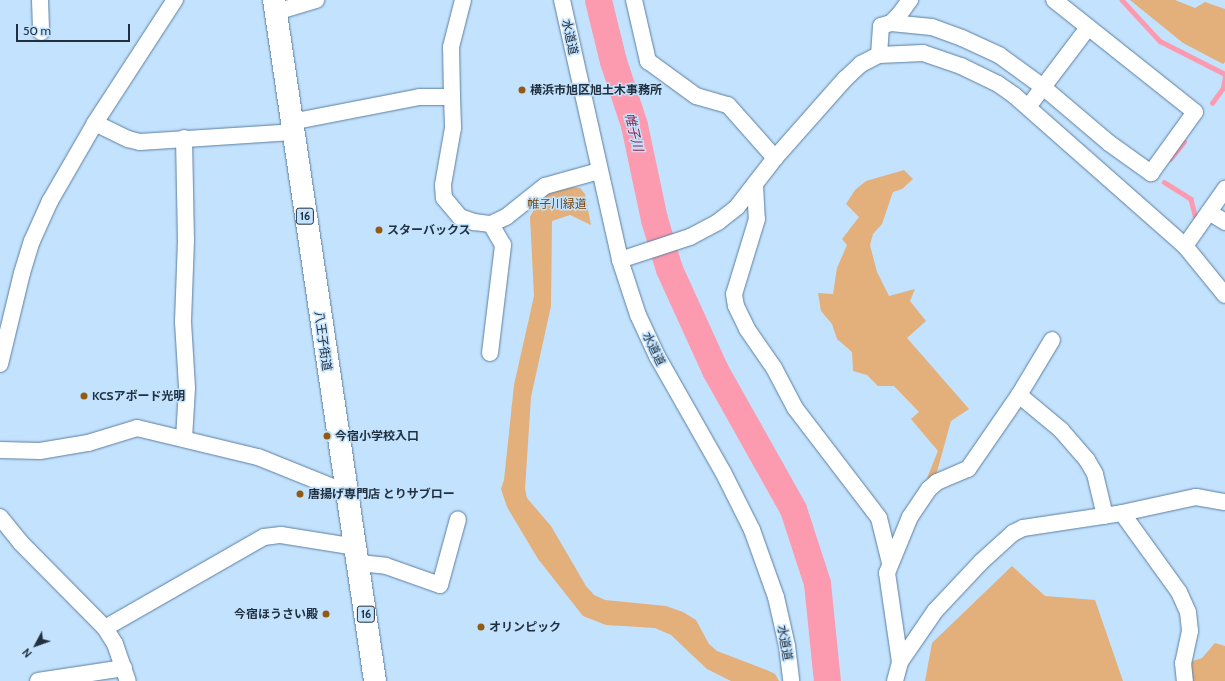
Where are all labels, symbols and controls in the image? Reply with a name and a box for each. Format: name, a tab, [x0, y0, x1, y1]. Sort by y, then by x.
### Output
scale bar	[18, 16, 132, 42]
street label: 水道道	[559, 18, 581, 56]
text: 50 m	[23, 23, 51, 38]
place label: 横浜市旭区旭土木事務所	[530, 83, 662, 97]
marker: 横浜市旭区旭土木事務所	[517, 85, 527, 95]
water label: 帷子川	[622, 111, 646, 153]
park label: 帷子川緑道	[527, 197, 587, 211]
road number: 16	[295, 207, 315, 225]
place label: スターバックス	[387, 223, 471, 237]
marker: スターバックス	[374, 225, 384, 235]
street label: 八王子街道	[312, 310, 334, 372]
street label: 水道道	[640, 330, 668, 368]
place label: KCSアボード光明	[92, 389, 185, 403]
marker: KCSアボード光明	[79, 391, 89, 401]
place label: 今宿小学校入口	[335, 429, 419, 443]
marker: 今宿小学校入口	[322, 431, 332, 441]
place label: 唐揚げ専門店 とりサブロー	[308, 487, 455, 501]
marker: 唐揚げ専門店 とりサブロー	[295, 489, 305, 499]
road number: 16	[356, 605, 376, 623]
place label: 今宿ほうさい殿	[234, 607, 318, 621]
marker: 今宿ほうさい殿	[321, 609, 331, 619]
place label: オリンピック	[489, 620, 561, 634]
marker: オリンピック	[476, 622, 486, 632]
street label: 水道道	[775, 624, 795, 662]
north arrow	[16, 625, 56, 665]
text: N	[19, 645, 35, 660]

